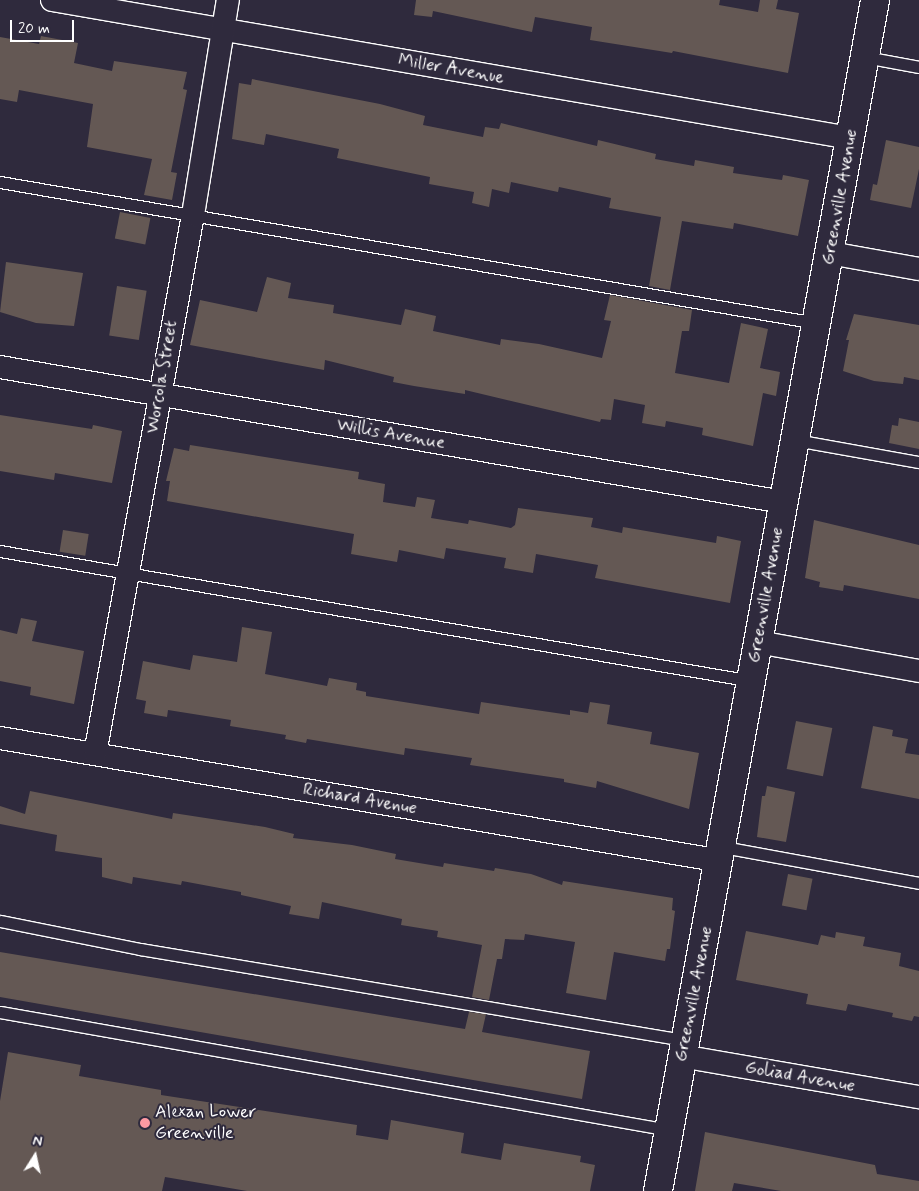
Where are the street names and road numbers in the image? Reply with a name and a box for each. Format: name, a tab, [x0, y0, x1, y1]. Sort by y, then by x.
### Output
street label: Miller Avenue	[397, 49, 505, 89]
street label: Greenville Avenue	[817, 126, 863, 268]
street label: Worcola Street	[141, 317, 183, 437]
street label: Willis Avenue	[338, 414, 444, 454]
street label: Greenville Avenue	[743, 524, 789, 666]
street label: Richard Avenue	[299, 778, 421, 820]
street label: Greenville Avenue	[670, 923, 718, 1065]
street label: Goliad Avenue	[745, 1057, 855, 1097]

